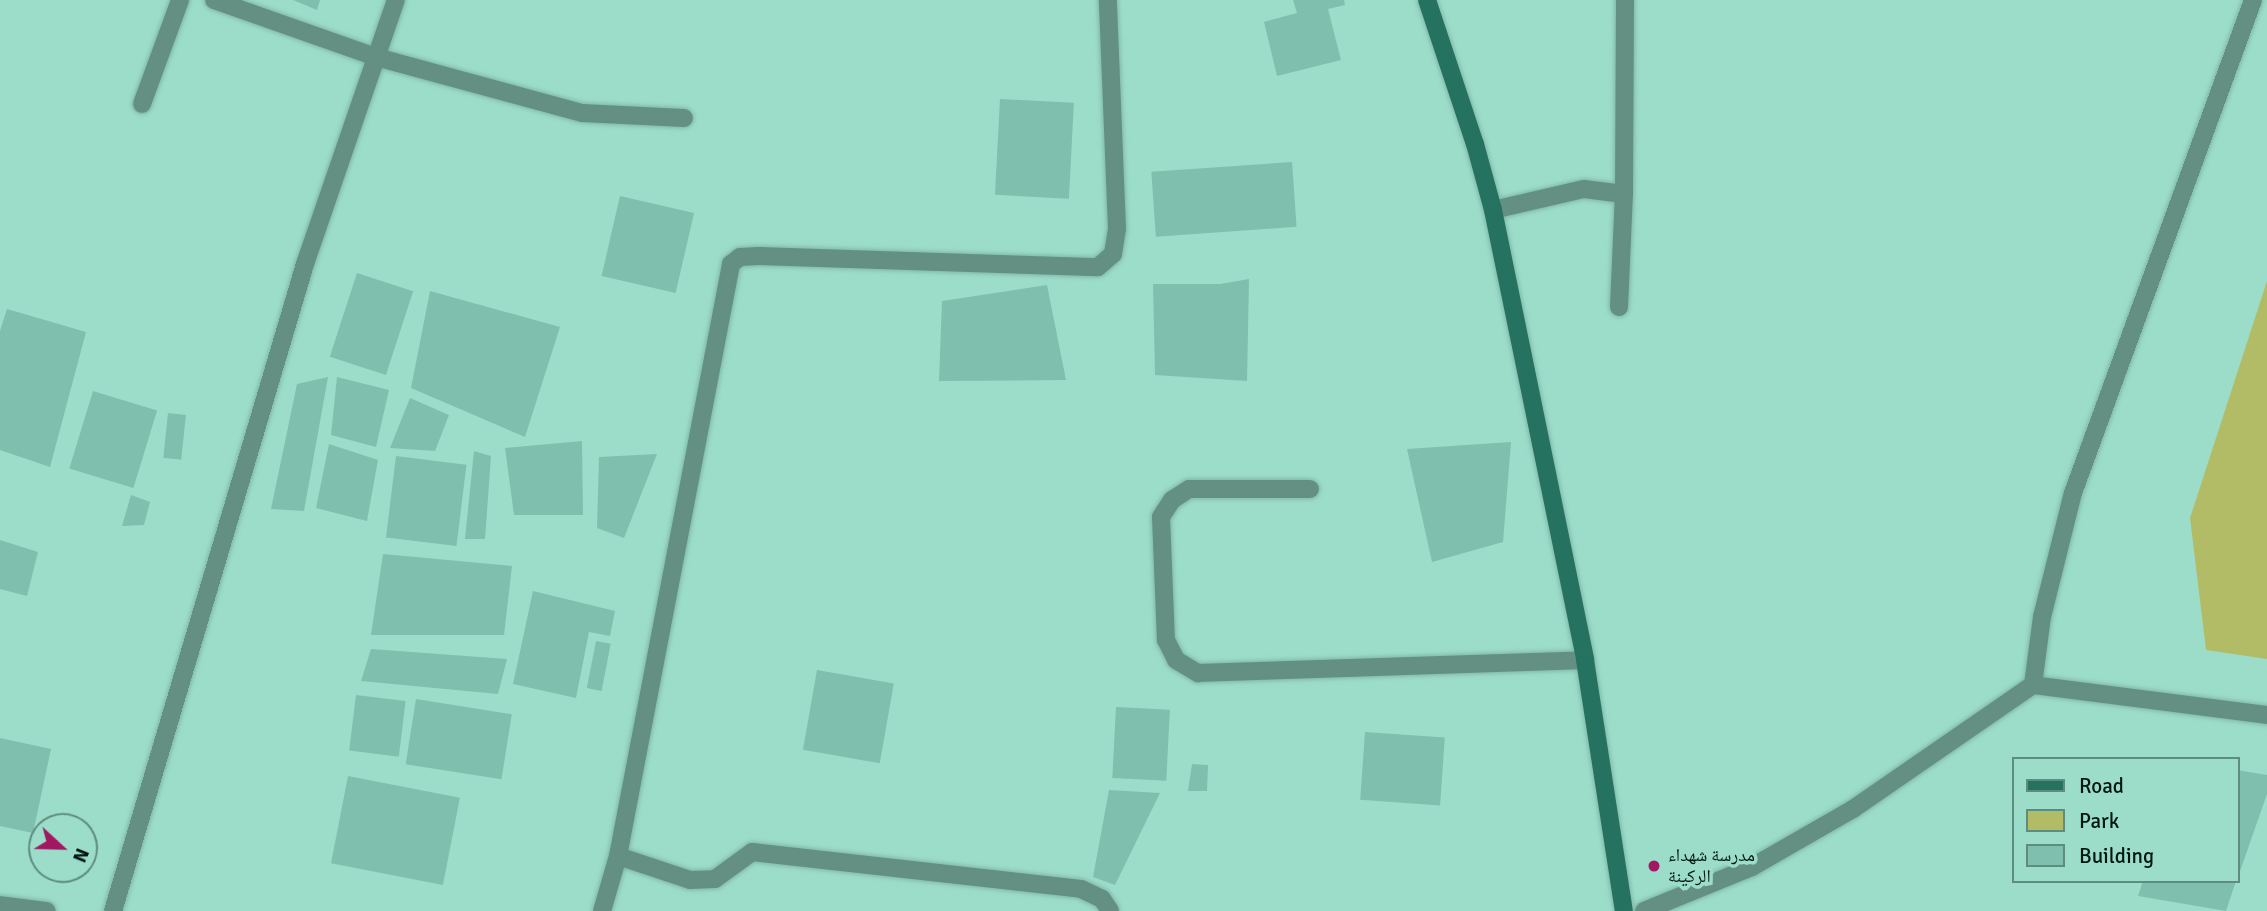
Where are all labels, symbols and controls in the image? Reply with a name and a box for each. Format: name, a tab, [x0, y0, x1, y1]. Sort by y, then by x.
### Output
legend	[2011, 757, 2239, 883]
text: Road	[2079, 773, 2124, 799]
text: Park	[2079, 808, 2119, 834]
north arrow	[28, 813, 98, 883]
text: Building	[2079, 843, 2154, 869]
text: N	[67, 844, 94, 866]
place label: مدرسة شهداء الركينة	[1668, 845, 1755, 888]
marker: مدرسة شهداء الركينة	[1646, 858, 1662, 874]

